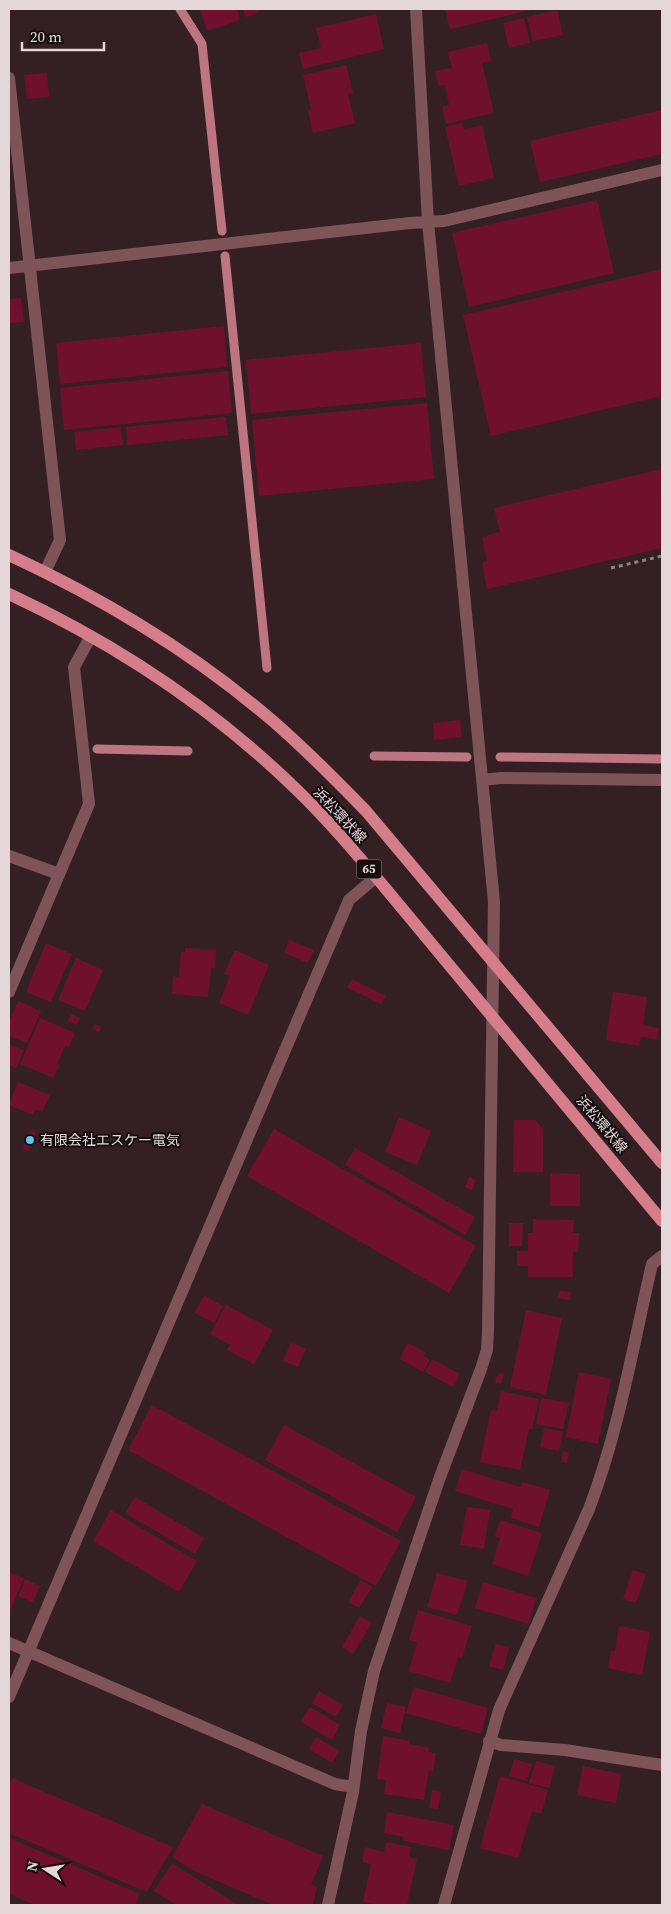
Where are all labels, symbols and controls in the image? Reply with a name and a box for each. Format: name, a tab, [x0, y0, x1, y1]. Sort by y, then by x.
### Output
scale bar	[22, 20, 105, 52]
text: 20 m	[30, 26, 62, 47]
street label: 浜松環状線	[309, 783, 371, 847]
road number: 65	[356, 860, 382, 879]
street label: 浜松環状線	[572, 1091, 632, 1157]
place label: 有限会社エスケー電気	[40, 1130, 180, 1150]
marker: 有限会社エスケー電気	[24, 1134, 36, 1146]
north arrow	[20, 1844, 70, 1894]
text: N	[21, 1859, 43, 1873]

